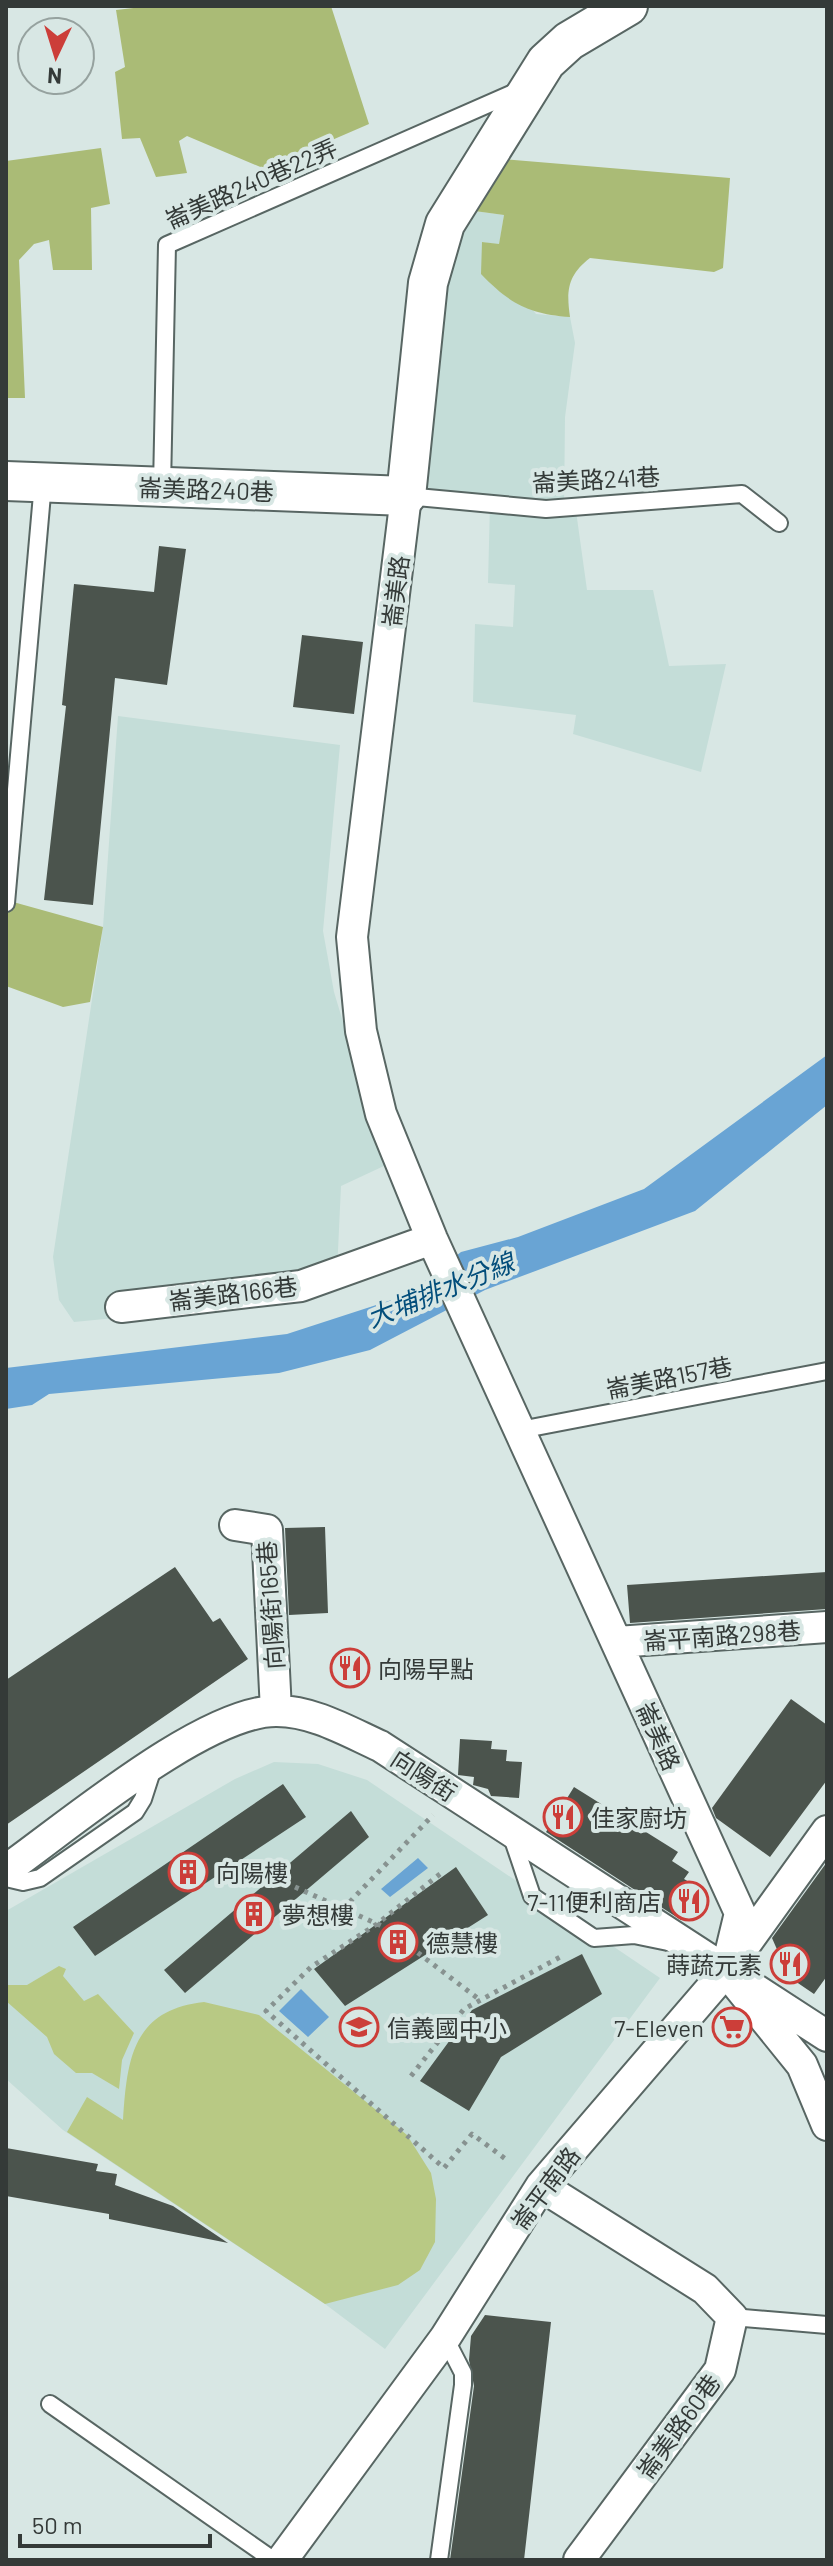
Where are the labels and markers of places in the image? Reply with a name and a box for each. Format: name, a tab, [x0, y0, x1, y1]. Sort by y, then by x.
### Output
restaurant icon: 向陽早點	[329, 1647, 371, 1689]
place label: 向陽早點	[378, 1654, 474, 1683]
restaurant icon: 佳家廚坊	[542, 1796, 584, 1838]
place label: 佳家廚坊	[591, 1803, 687, 1832]
building icon: 向陽樓	[167, 1851, 209, 1893]
place label: 向陽樓	[216, 1858, 288, 1887]
restaurant icon: 7-11便利商店	[668, 1880, 710, 1922]
place label: 7-11便利商店	[527, 1887, 661, 1916]
building icon: 夢想樓	[233, 1893, 275, 1935]
place label: 夢想樓	[282, 1900, 354, 1929]
building icon: 德慧樓	[377, 1921, 419, 1963]
place label: 德慧樓	[426, 1928, 498, 1957]
restaurant icon: 蒔蔬元素	[769, 1943, 811, 1985]
place label: 蒔蔬元素	[666, 1950, 762, 1979]
school or university icon: 信義國中小	[338, 2006, 380, 2048]
supermarket icon: 7-Eleven	[711, 2006, 753, 2048]
place label: 信義國中小	[387, 2013, 507, 2042]
place label: 7-Eleven	[614, 2013, 704, 2042]

